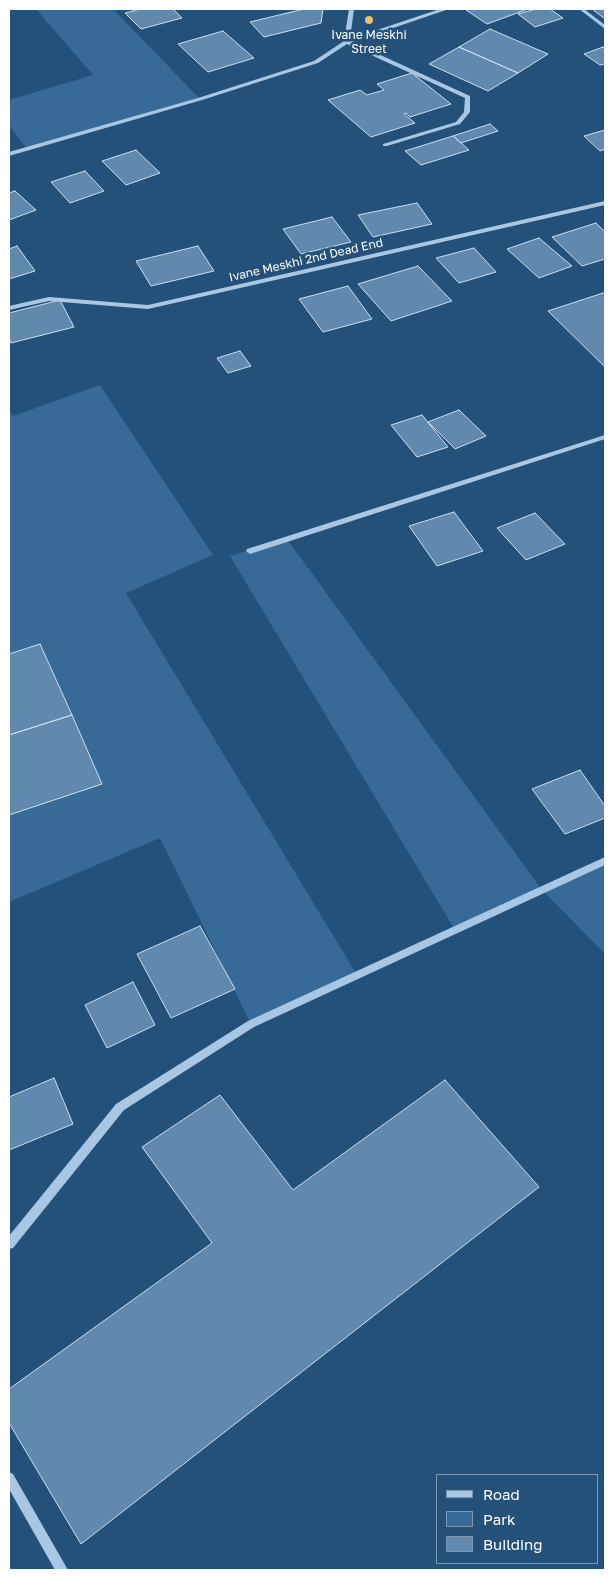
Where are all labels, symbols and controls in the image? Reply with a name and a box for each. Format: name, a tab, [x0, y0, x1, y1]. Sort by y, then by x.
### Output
marker: Ivane Meskhi Street	[363, 14, 375, 26]
place label: Ivane Meskhi Street	[331, 28, 407, 56]
street label: Ivane Meskhi 2nd Dead End	[228, 235, 384, 285]
legend	[436, 1474, 599, 1564]
text: Road	[483, 1485, 520, 1503]
text: Park	[483, 1510, 515, 1528]
text: Building	[483, 1535, 543, 1553]

